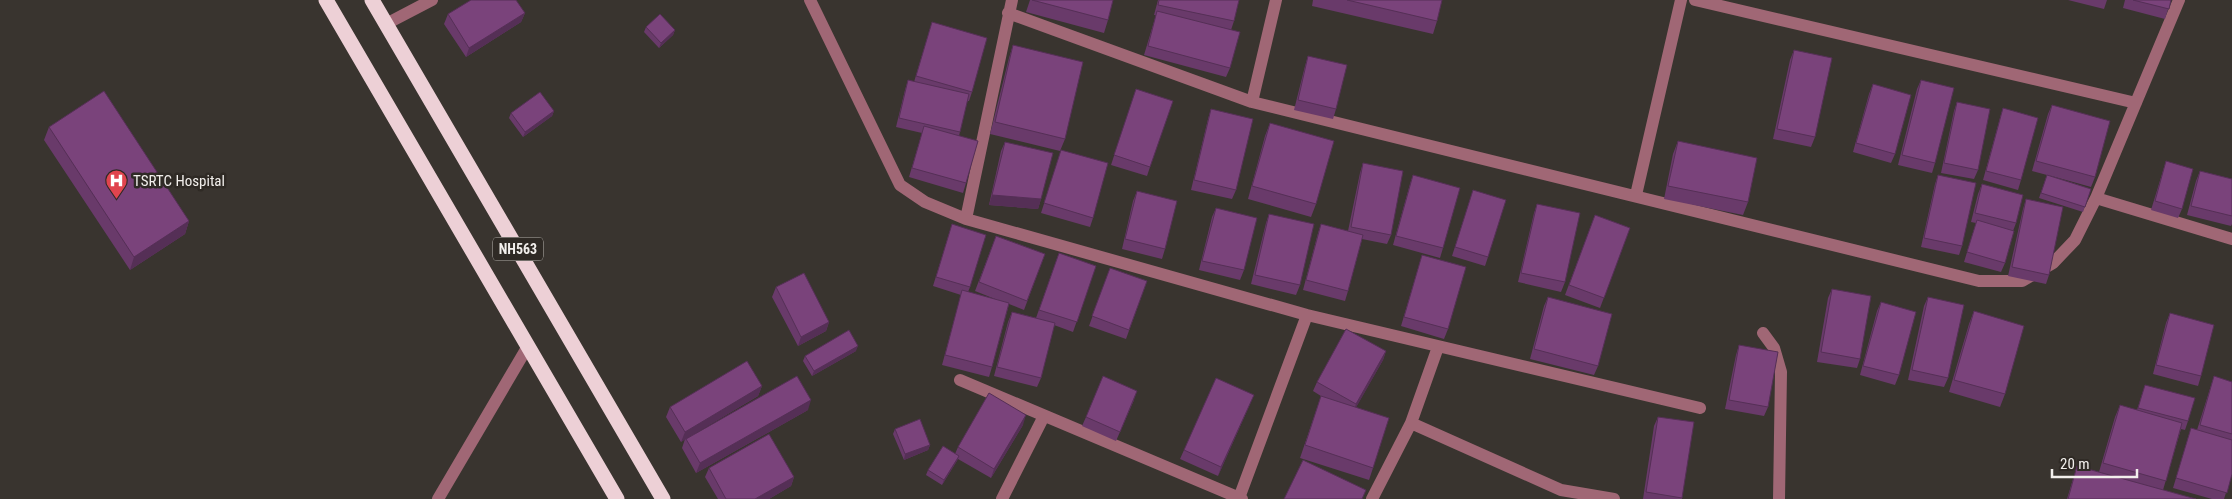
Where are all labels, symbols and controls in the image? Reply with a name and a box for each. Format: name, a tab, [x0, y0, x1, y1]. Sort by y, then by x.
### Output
hospital icon: TSRTC Hospital	[105, 169, 129, 200]
place label: TSRTC Hospital	[133, 172, 225, 190]
road number: NH563	[493, 238, 543, 260]
scale bar	[2052, 446, 2137, 478]
text: 20 m	[2060, 455, 2090, 473]

